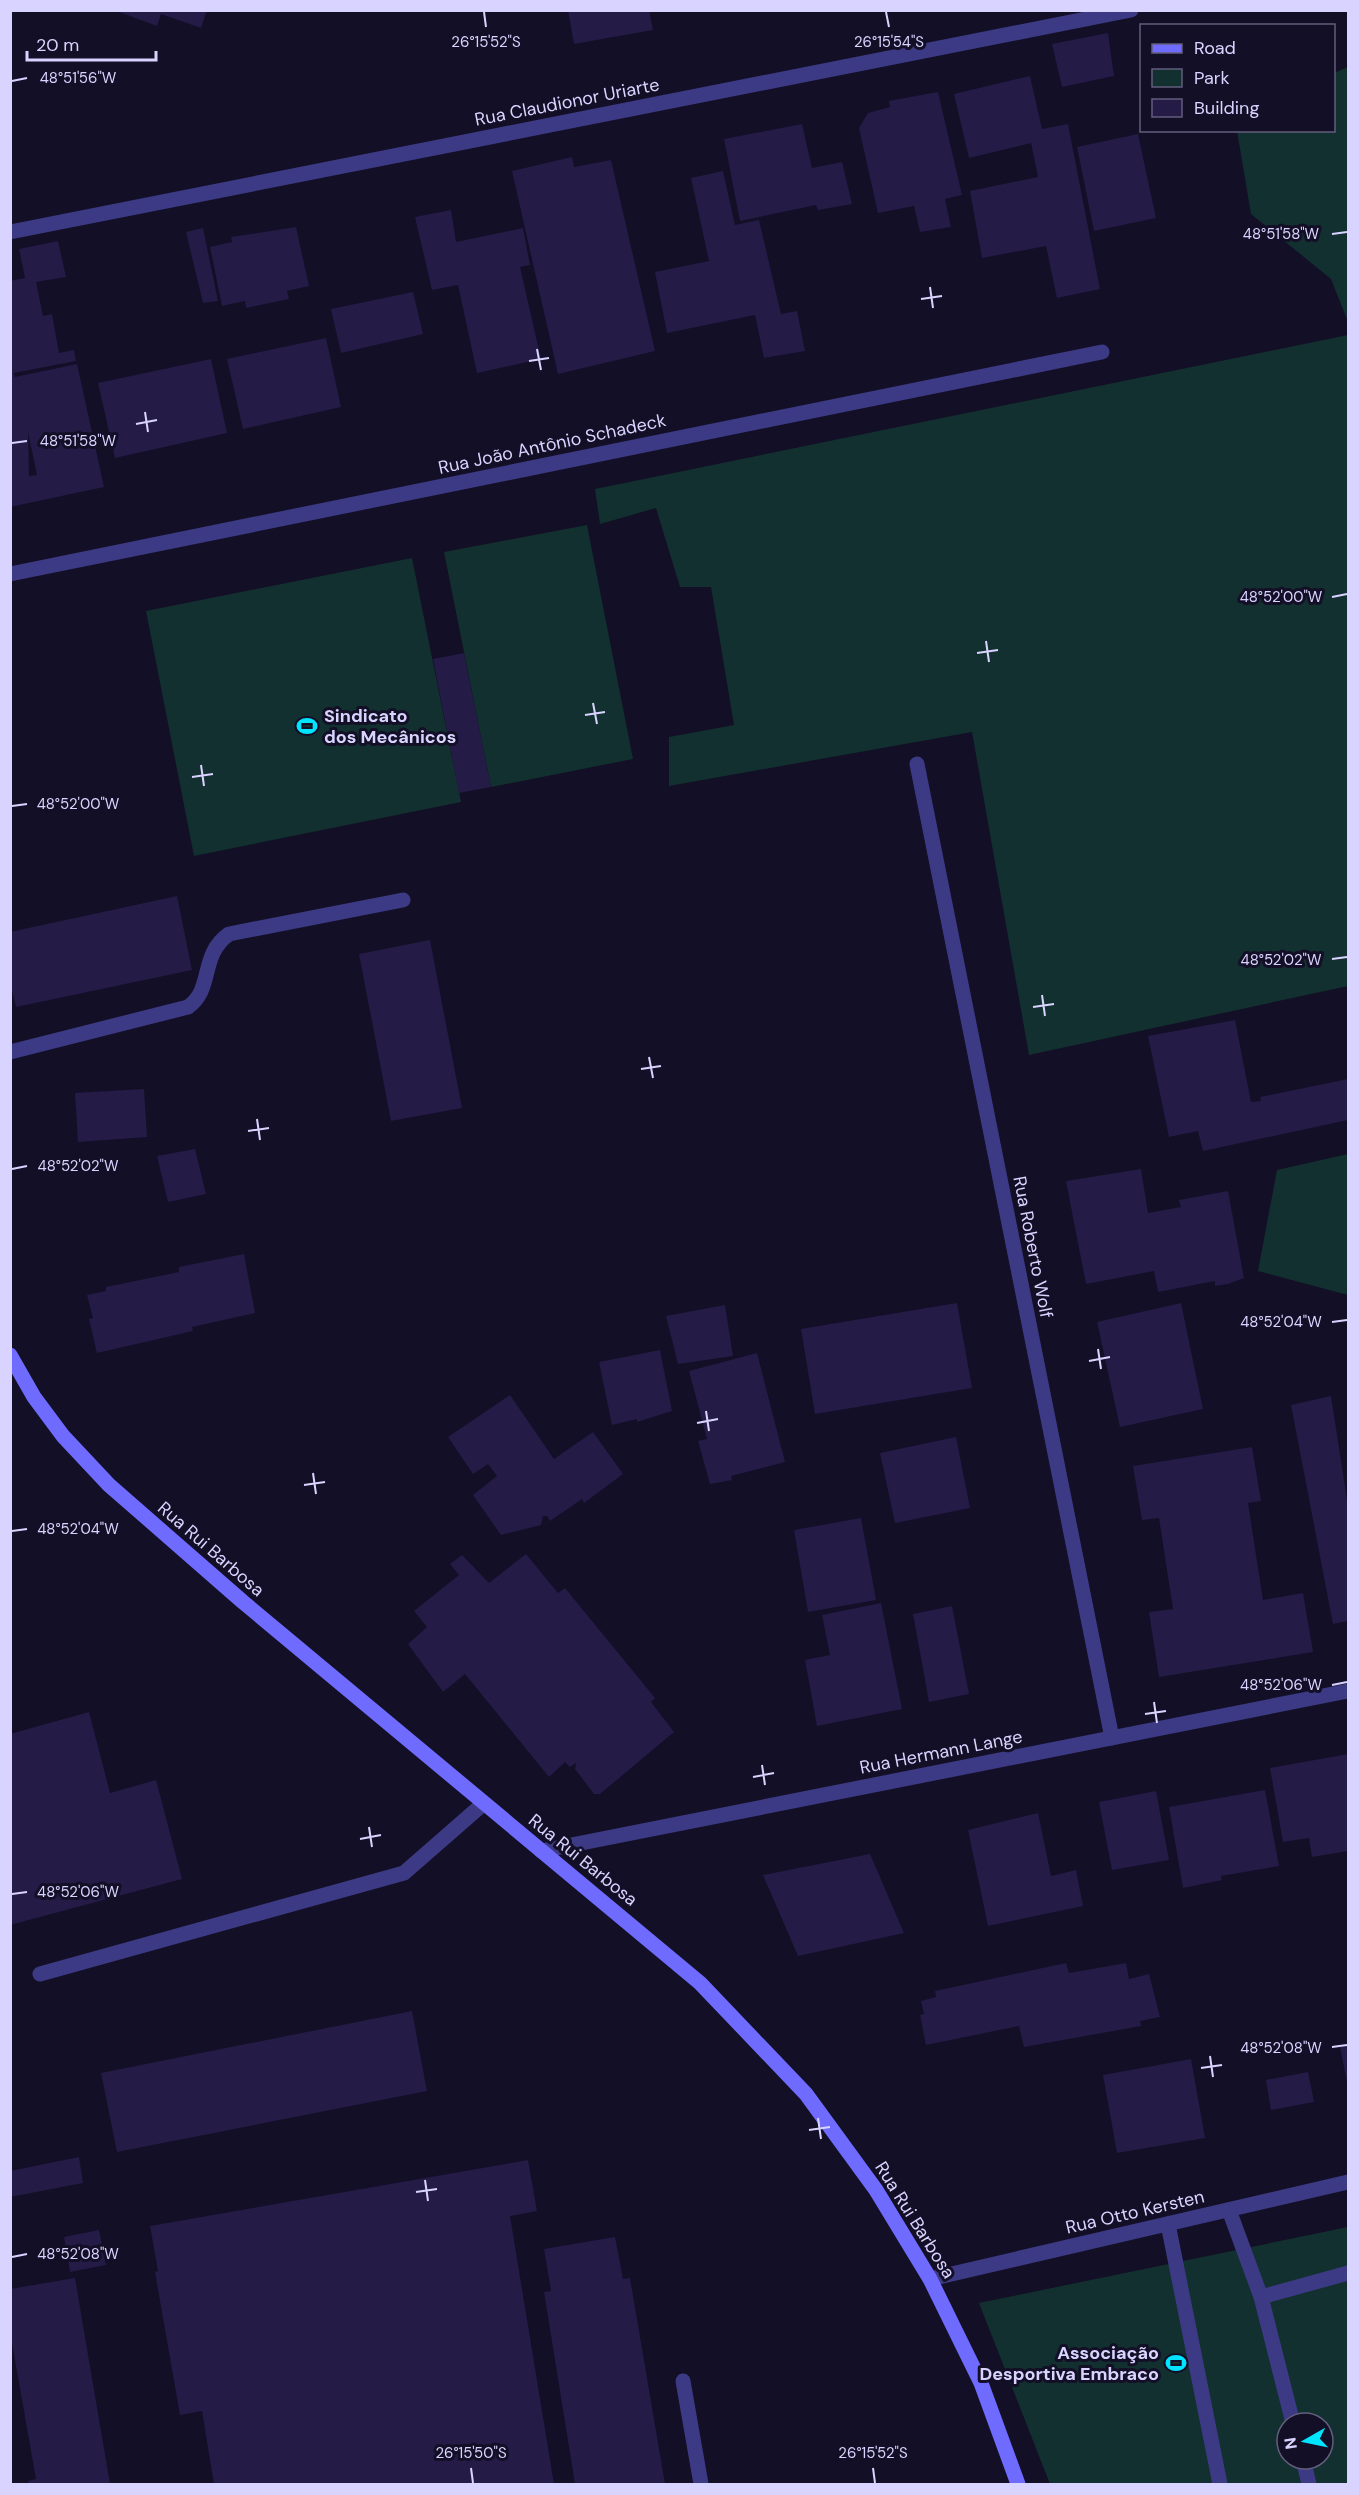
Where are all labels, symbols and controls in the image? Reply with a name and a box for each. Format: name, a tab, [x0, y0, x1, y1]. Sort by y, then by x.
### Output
scale bar	[27, 24, 156, 62]
legend	[1140, 24, 1335, 132]
text: 26°15'52"S	[451, 32, 521, 52]
text: 26°15'54"S	[854, 32, 924, 52]
text: 20 m	[36, 33, 79, 57]
text: Road	[1194, 36, 1236, 60]
text: Park	[1194, 66, 1230, 90]
text: 48°51'56"W	[40, 68, 117, 88]
street label: Rua Claudionor Uriarte	[473, 72, 661, 132]
text: Building	[1194, 96, 1259, 120]
text: 48°51'58"W	[1243, 224, 1320, 244]
street label: Rua João Antônio Schadeck	[436, 408, 668, 480]
text: 48°51'58"W	[40, 431, 117, 451]
text: 48°52'00"W	[1240, 587, 1323, 607]
place label: Sindicato dos Mecânicos	[324, 704, 456, 749]
sports icon: Sindicato dos Mecânicos	[295, 714, 319, 738]
text: 48°52'00"W	[37, 794, 120, 814]
text: 48°52'02"W	[1241, 950, 1322, 970]
text: 48°52'02"W	[38, 1156, 119, 1176]
street label: Rua Roberto Wolf	[1007, 1174, 1059, 1320]
text: 48°52'04"W	[1240, 1312, 1322, 1332]
street label: Rua Rui Barbosa	[153, 1496, 269, 1602]
text: 48°52'04"W	[37, 1519, 119, 1539]
text: 48°52'06"W	[1240, 1675, 1322, 1695]
street label: Rua Hermann Lange	[857, 1724, 1025, 1780]
street label: Rua Rui Barbosa	[523, 1809, 643, 1911]
text: 48°52'06"W	[37, 1882, 119, 1902]
text: 48°52'08"W	[1240, 2038, 1322, 2058]
street label: Rua Rui Barbosa	[869, 2157, 961, 2283]
street label: Rua Otto Kersten	[1063, 2184, 1207, 2240]
text: 48°52'08"W	[37, 2244, 119, 2264]
place label: Associação Desportiva Embraco	[980, 2341, 1159, 2386]
sports icon: Associação Desportiva Embraco	[1164, 2351, 1188, 2375]
north arrow	[1275, 2411, 1335, 2471]
text: N	[1279, 2436, 1302, 2451]
text: 26°15'50"S	[435, 2443, 507, 2463]
text: 26°15'52"S	[838, 2443, 908, 2463]

